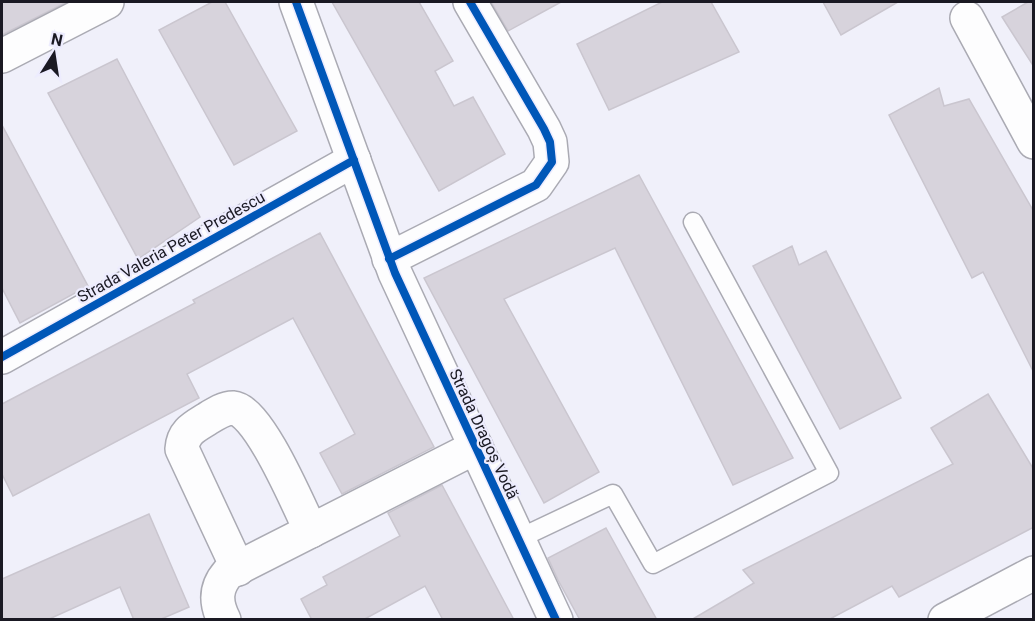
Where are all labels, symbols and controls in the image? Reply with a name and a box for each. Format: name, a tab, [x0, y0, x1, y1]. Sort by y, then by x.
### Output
north arrow	[24, 24, 84, 84]
text: N	[50, 29, 65, 50]
street label: Strada Valeria Peter Predescu	[74, 187, 268, 307]
street label: Strada Dragoș Vodă	[445, 366, 523, 503]

